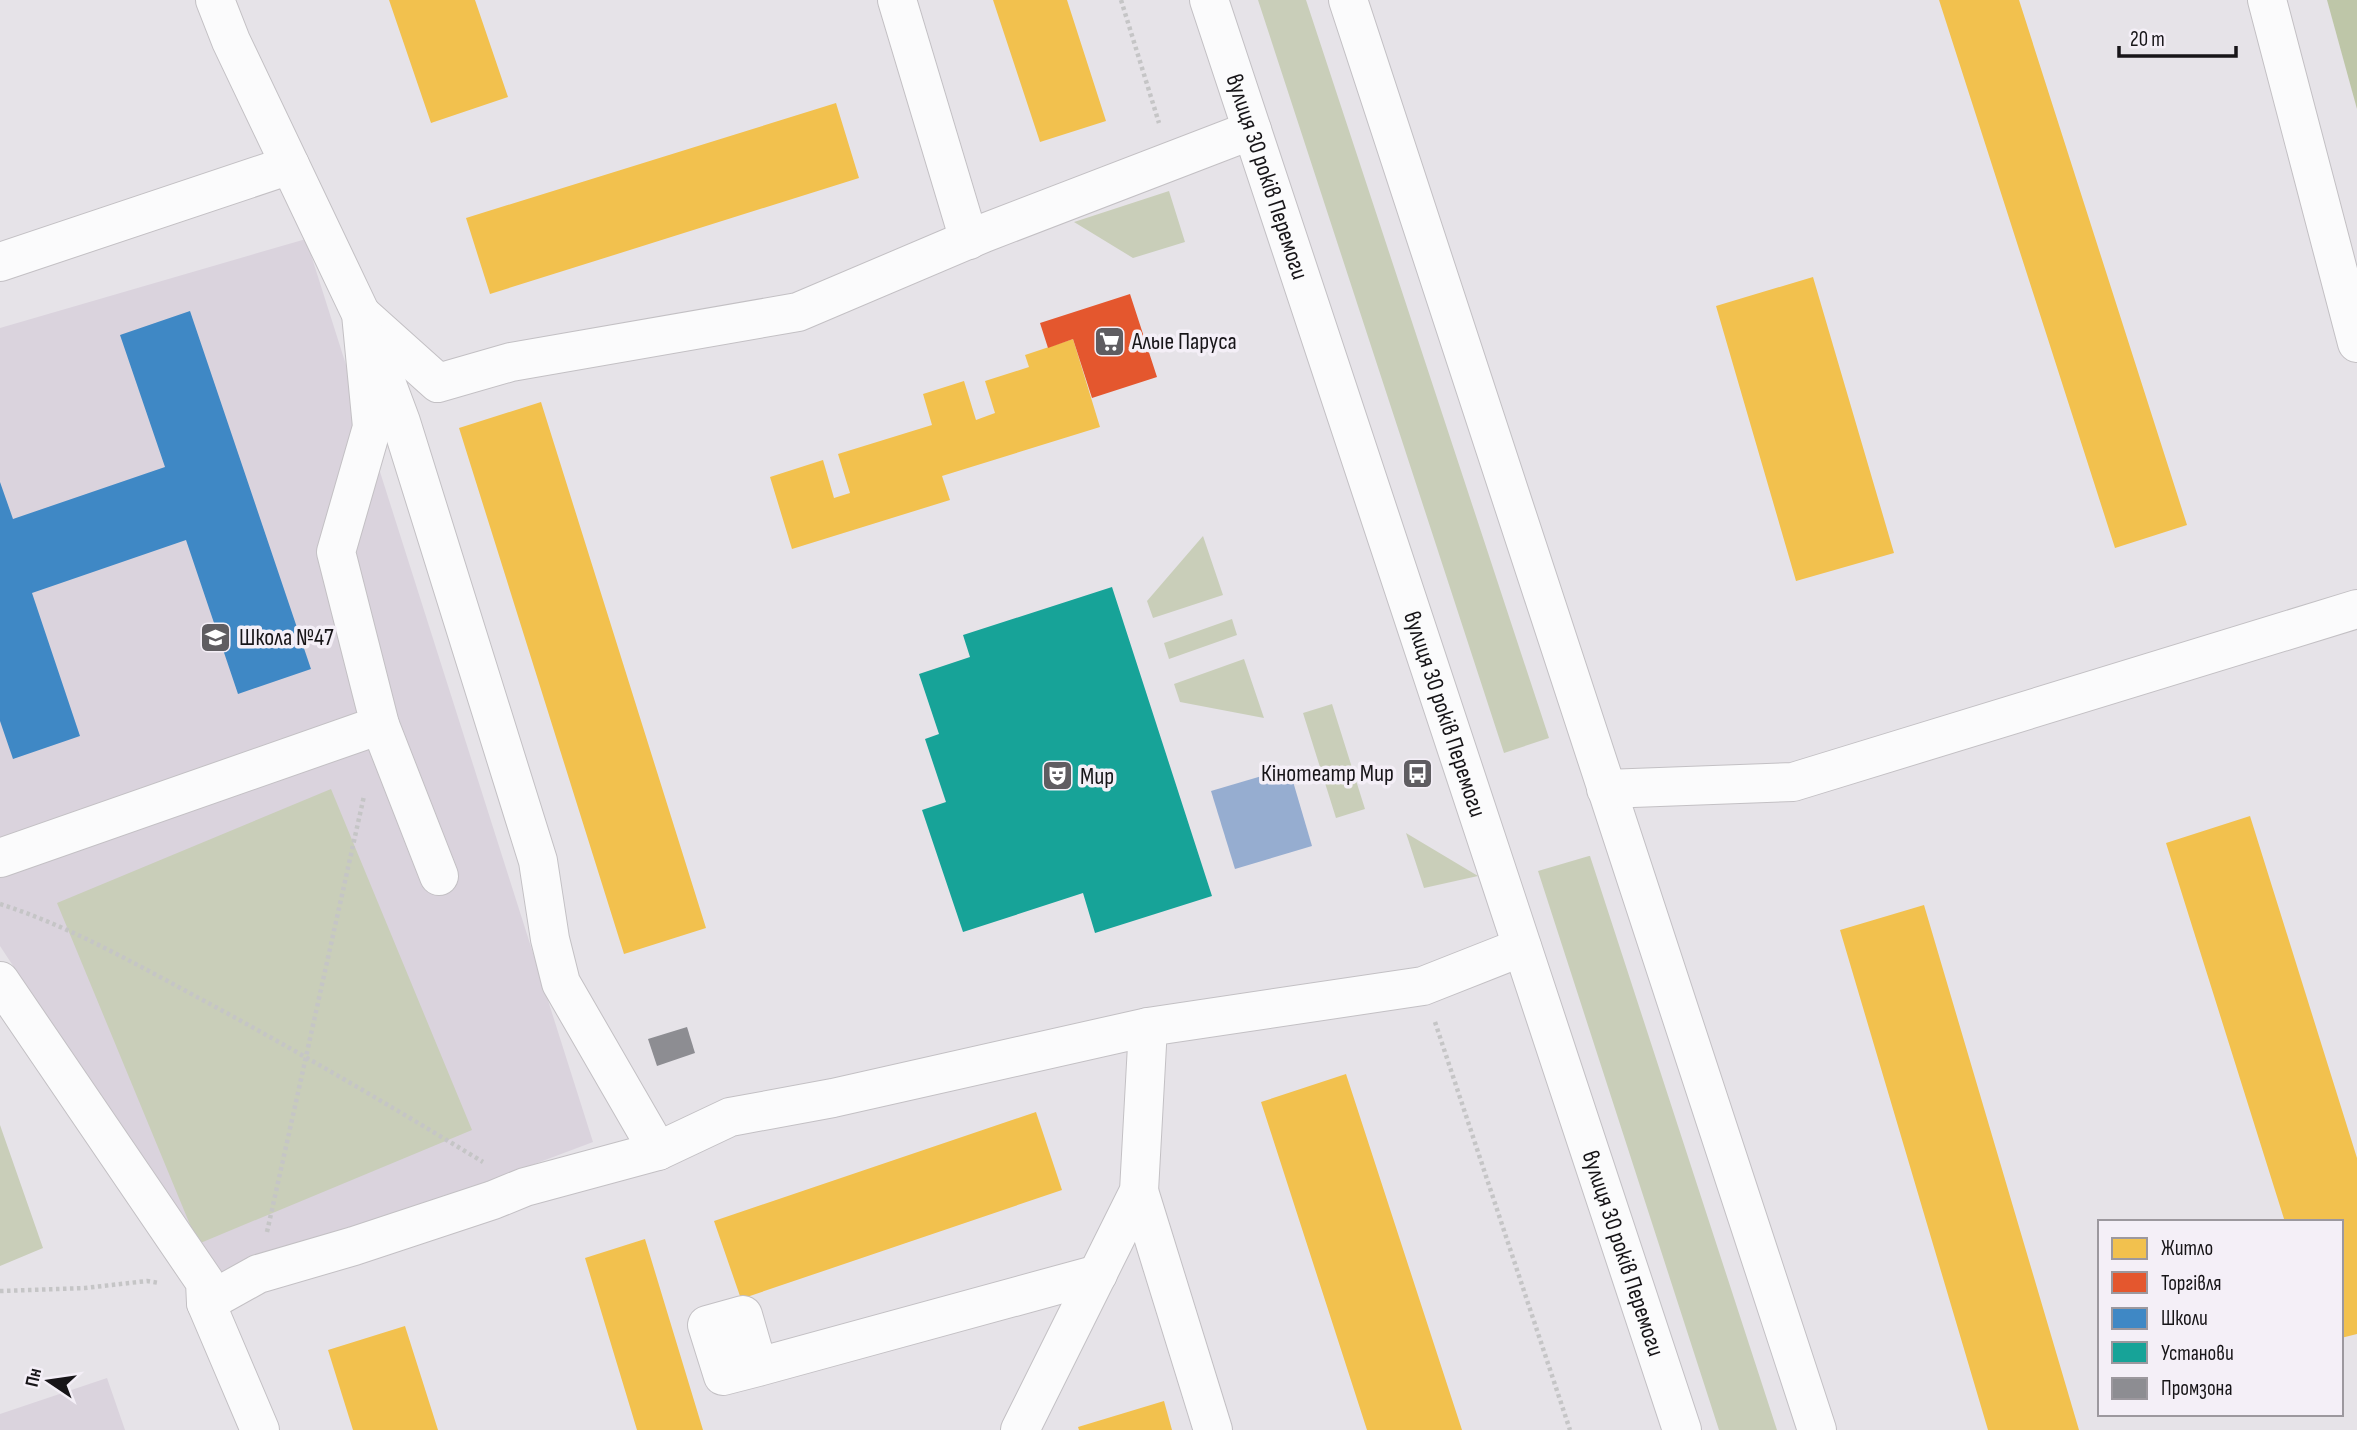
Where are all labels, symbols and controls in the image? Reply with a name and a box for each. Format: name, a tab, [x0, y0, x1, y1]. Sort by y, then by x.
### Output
scale bar	[2119, 14, 2236, 58]
text: 20 m	[2130, 27, 2165, 52]
street label: вулиця 30 років Перемоги	[1220, 70, 1315, 283]
supermarket icon: Алые Паруса	[1092, 324, 1126, 358]
place label: Алые Паруса	[1131, 327, 1237, 356]
street label: вулиця 30 років Перемоги	[1398, 607, 1493, 820]
school or university icon: Школа №47	[199, 620, 233, 654]
place label: Школа №47	[239, 623, 334, 652]
bus stop icon: Кінотеатр Мир	[1400, 756, 1434, 790]
theatre icon: Мир	[1040, 759, 1074, 793]
place label: Кінотеатр Мир	[1261, 759, 1394, 788]
place label: Мир	[1080, 762, 1114, 791]
street label: вулиця 30 років Перемоги	[1576, 1147, 1671, 1360]
legend	[2098, 1220, 2343, 1416]
text: Житло	[2161, 1236, 2213, 1261]
text: Торгівля	[2161, 1271, 2222, 1296]
text: Школи	[2161, 1306, 2208, 1331]
text: Установи	[2161, 1341, 2234, 1366]
north arrow	[14, 1346, 84, 1416]
text: Пн	[21, 1366, 47, 1389]
text: Промзона	[2161, 1376, 2232, 1401]

